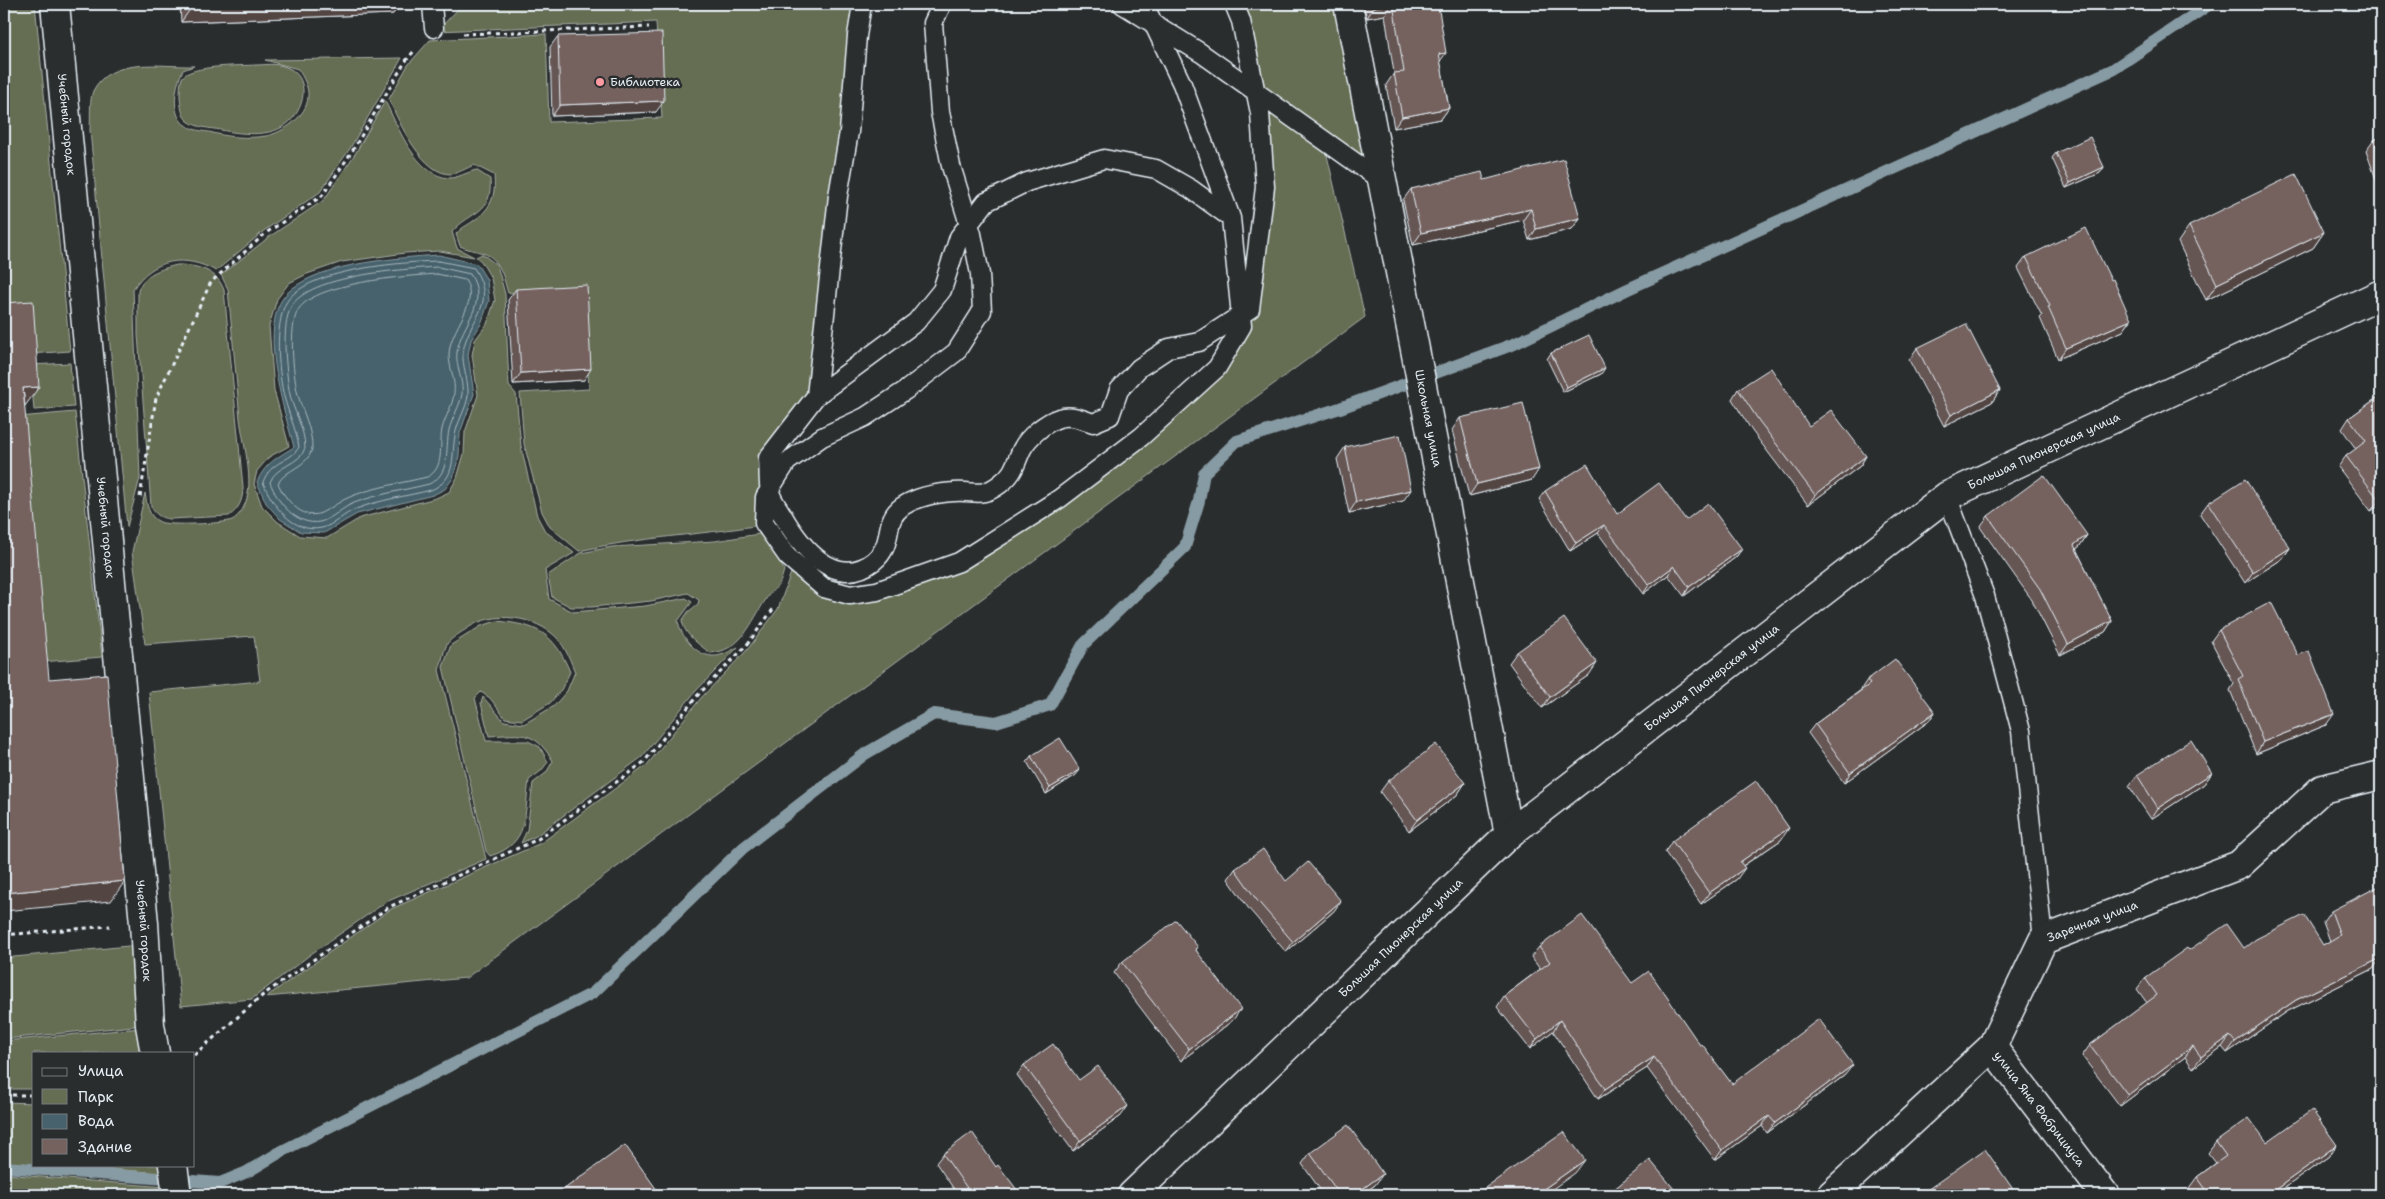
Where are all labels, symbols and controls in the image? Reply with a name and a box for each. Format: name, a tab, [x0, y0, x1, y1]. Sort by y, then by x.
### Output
street label: Учебный городок	[54, 73, 80, 177]
place label: Библиотека	[610, 74, 681, 90]
marker: Библиотека	[594, 76, 606, 88]
street label: Школьная улица	[1411, 368, 1446, 469]
street label: Большая Пионерская улица	[1965, 408, 2123, 493]
street label: Учебный городок	[93, 476, 119, 580]
street label: Большая Пионерская улица	[1641, 620, 1783, 735]
street label: Большая Пионерская улица	[1335, 874, 1467, 1001]
street label: Учебный городок	[132, 879, 155, 983]
street label: Заречная улица	[2045, 896, 2140, 946]
street label: улица Яна Фабрициуса	[1990, 1048, 2089, 1170]
legend	[32, 1052, 195, 1166]
text: Улица	[78, 1061, 124, 1081]
text: Парк	[78, 1087, 114, 1107]
text: Вода	[78, 1111, 115, 1131]
text: Здание	[78, 1137, 132, 1157]

